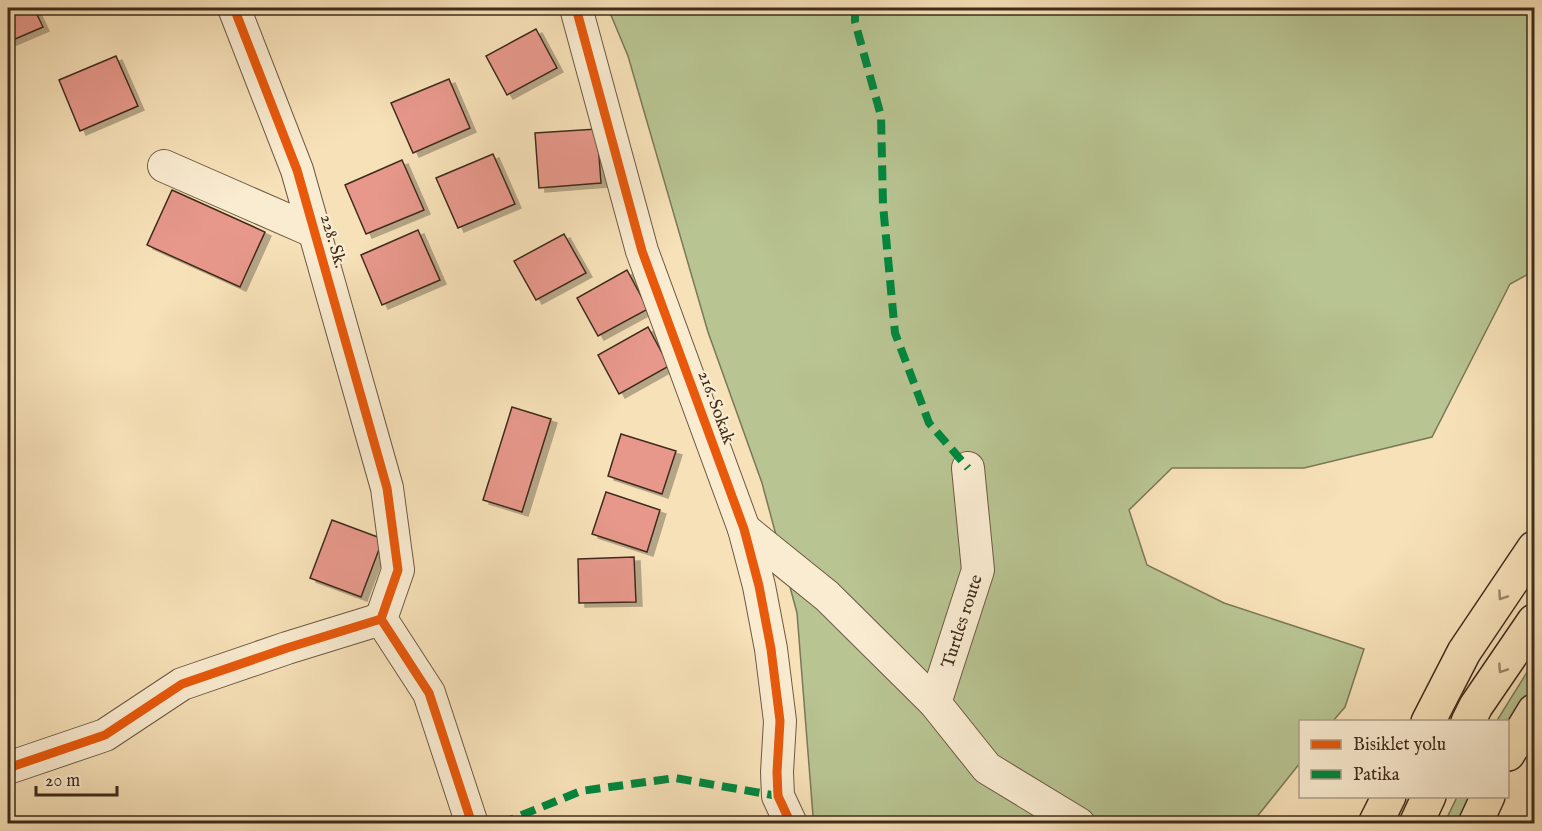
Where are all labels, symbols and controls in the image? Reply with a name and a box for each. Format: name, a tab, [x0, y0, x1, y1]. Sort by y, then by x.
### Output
street label: 228. Sk.	[314, 212, 351, 271]
street label: 216. Sokak	[692, 368, 740, 448]
street label: Turtles route	[937, 572, 989, 671]
one-way arrow	[1498, 590, 1509, 601]
one-way arrow	[1497, 663, 1509, 673]
legend	[1299, 720, 1509, 798]
text: Bisiklet yolu	[1353, 734, 1446, 757]
scale bar	[36, 759, 117, 797]
text: Patika	[1353, 764, 1400, 787]
text: 20 m	[45, 770, 80, 793]

